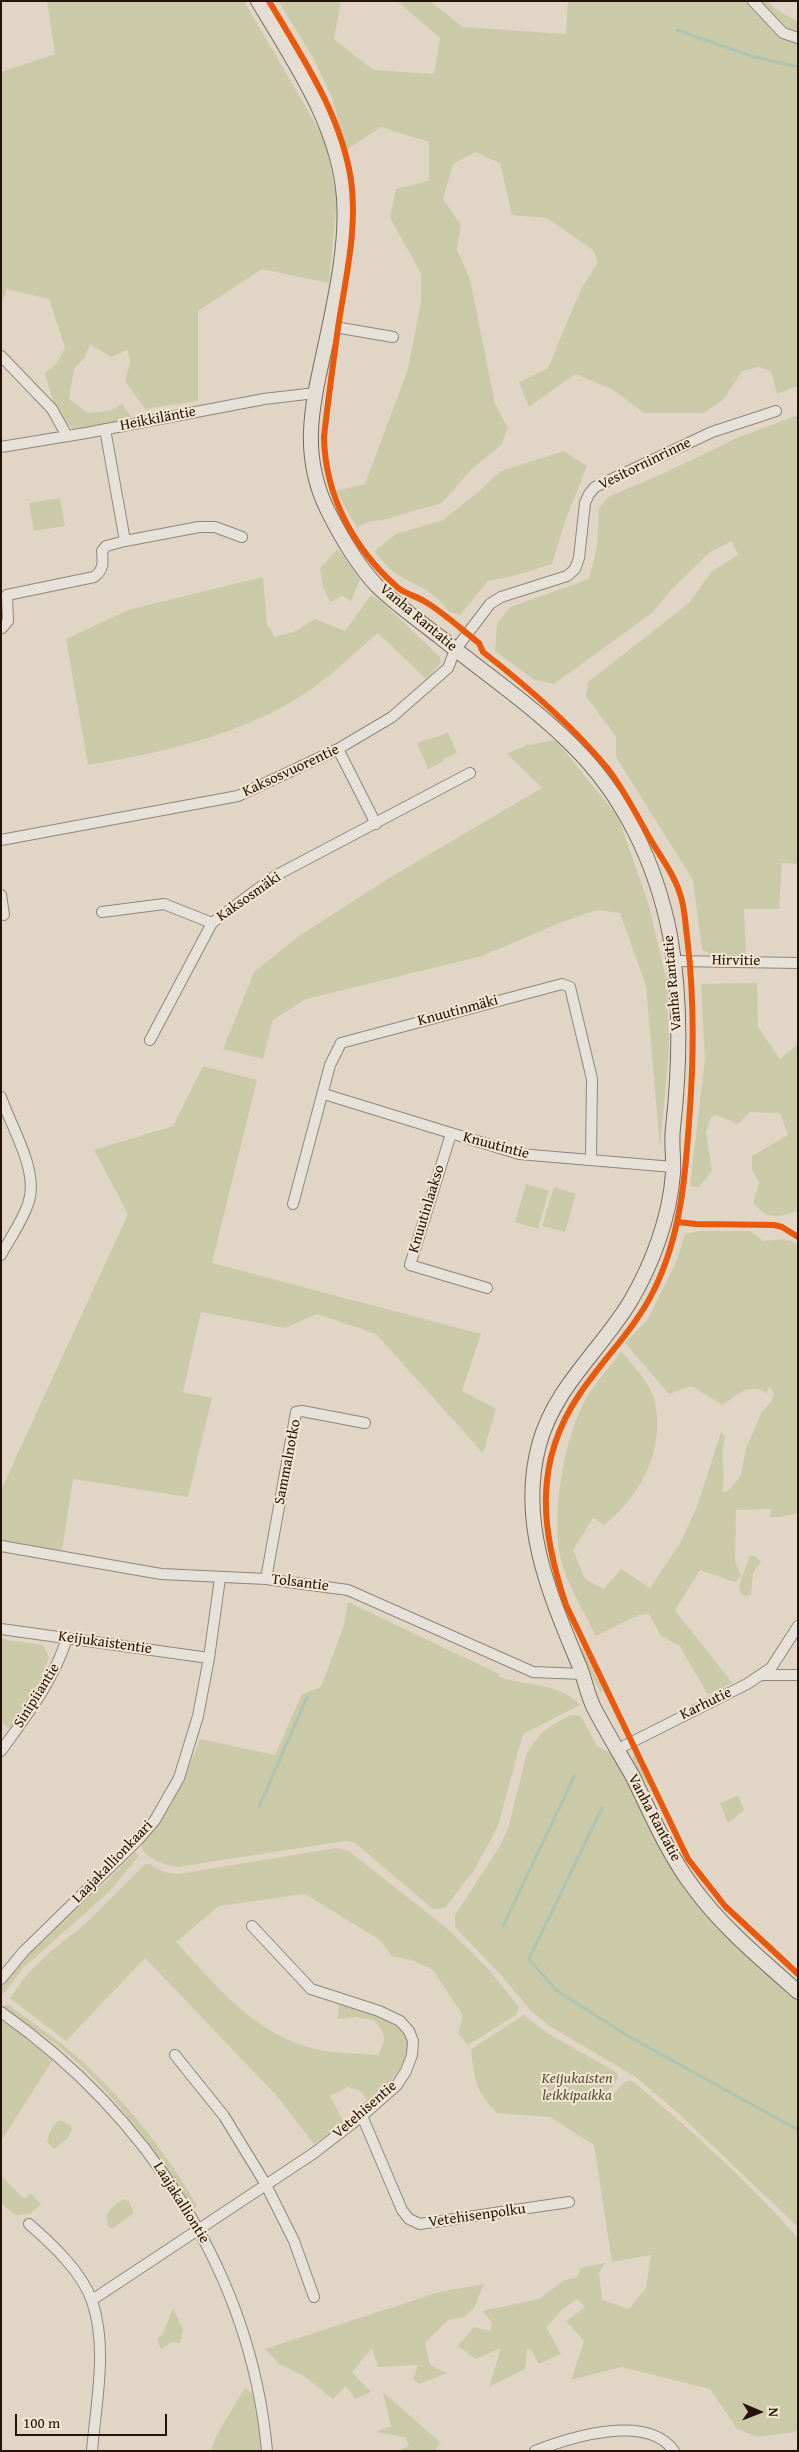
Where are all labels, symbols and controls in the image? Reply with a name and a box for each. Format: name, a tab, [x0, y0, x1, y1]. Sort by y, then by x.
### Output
street label: Heikkiläntie	[119, 403, 197, 435]
street label: Vesitorninrinne	[596, 434, 694, 494]
street label: Vanha Rantatie	[375, 580, 461, 656]
street label: Kaksosvuorentie	[240, 741, 342, 801]
street label: Kaksosmäki	[213, 868, 285, 926]
street label: Vanha Rantatie	[660, 934, 686, 1032]
street label: Hirvitie	[712, 952, 760, 970]
street label: Knuutinmäki	[416, 992, 500, 1030]
street label: Knuutintie	[461, 1129, 531, 1163]
street label: Knuutinlaakso	[405, 1163, 449, 1255]
street label: Sammalnotko	[271, 1418, 305, 1506]
street label: Tolsantie	[270, 1571, 330, 1595]
street label: Keijukaistentie	[57, 1628, 153, 1658]
street label: Sinipiiantie	[10, 1660, 64, 1732]
street label: Karhutie	[677, 1684, 735, 1724]
street label: Vanha Rantatie	[623, 1771, 685, 1865]
street label: Laajakallionkaari	[69, 1817, 157, 1907]
park label: Keijukaisten leikkipaikka	[541, 2070, 613, 2105]
street label: Vetehisentie	[329, 2077, 401, 2143]
street label: Laajakalliontie	[149, 2159, 213, 2247]
street label: Vetehisenpolku	[427, 2200, 527, 2232]
north arrow	[734, 2387, 784, 2437]
scale bar	[18, 2404, 170, 2436]
text: N	[764, 2407, 784, 2417]
text: 100 m	[23, 2412, 60, 2433]

